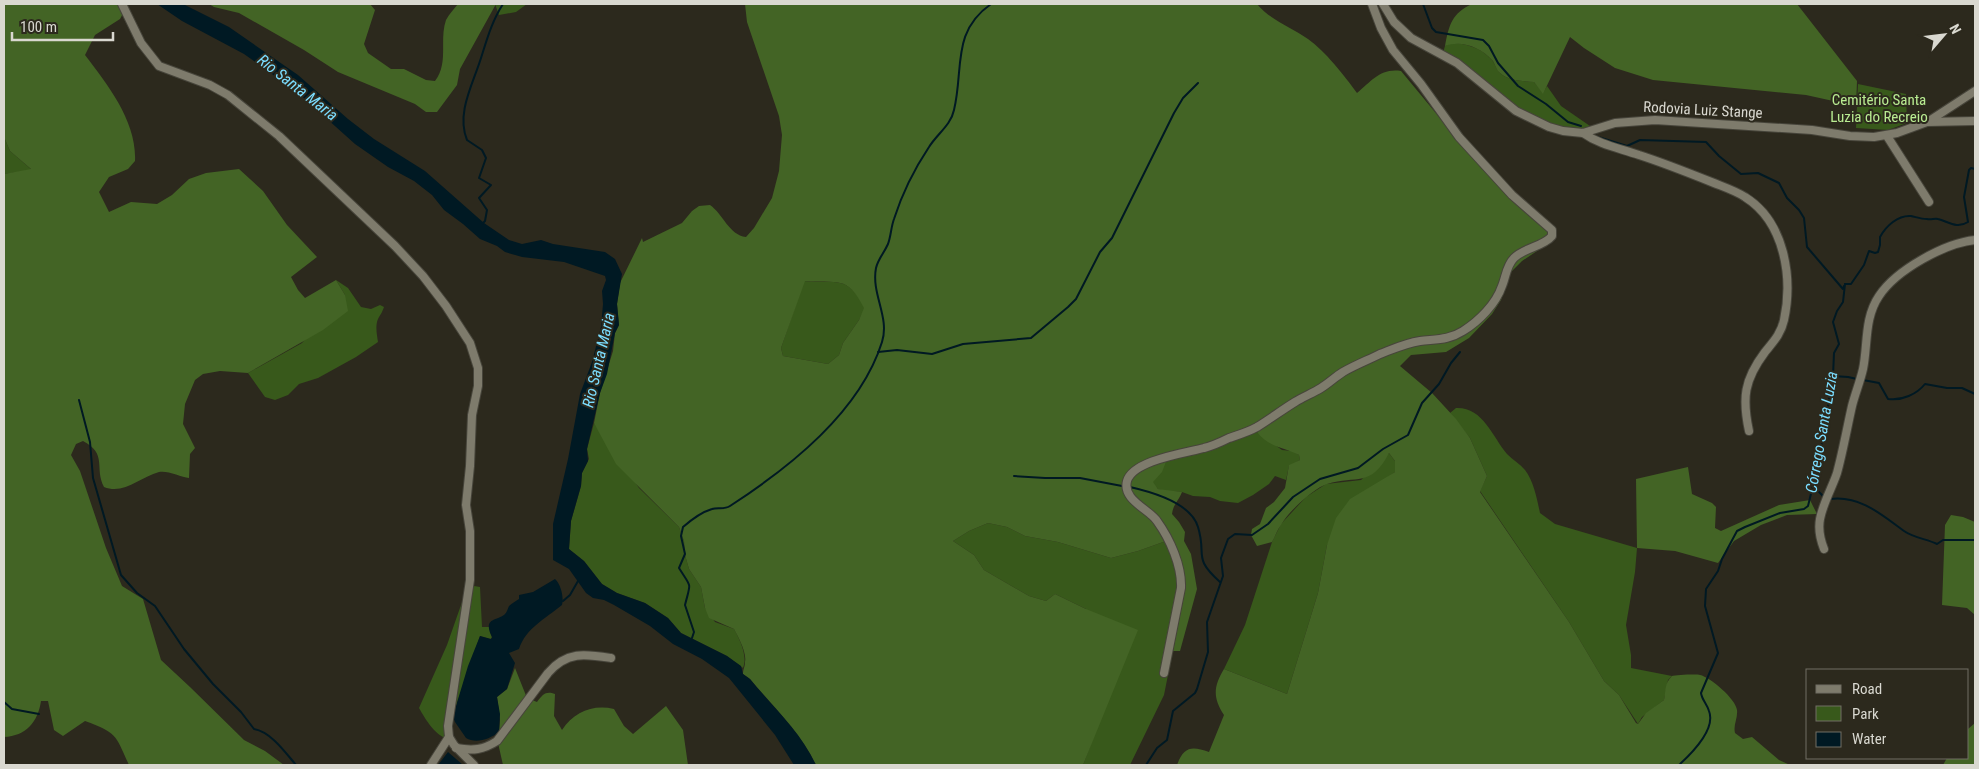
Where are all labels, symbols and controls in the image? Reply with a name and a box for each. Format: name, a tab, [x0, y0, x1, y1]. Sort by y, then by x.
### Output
scale bar	[12, 10, 114, 42]
north arrow	[1919, 10, 1969, 60]
text: 100 m	[20, 18, 57, 36]
text: N	[1946, 21, 1965, 36]
water label: Rio Santa Maria	[254, 50, 342, 125]
park label: Cemitério Santa Luzia do Recreio	[1830, 91, 1928, 126]
street label: Rodovia Luiz Stange	[1643, 98, 1763, 122]
water label: Rio Santa Maria	[578, 311, 619, 409]
water label: Córrego Santa Luzia	[1801, 370, 1842, 494]
legend	[1806, 669, 1969, 759]
text: Road	[1852, 680, 1882, 698]
text: Park	[1852, 705, 1879, 723]
text: Water	[1852, 730, 1887, 748]

